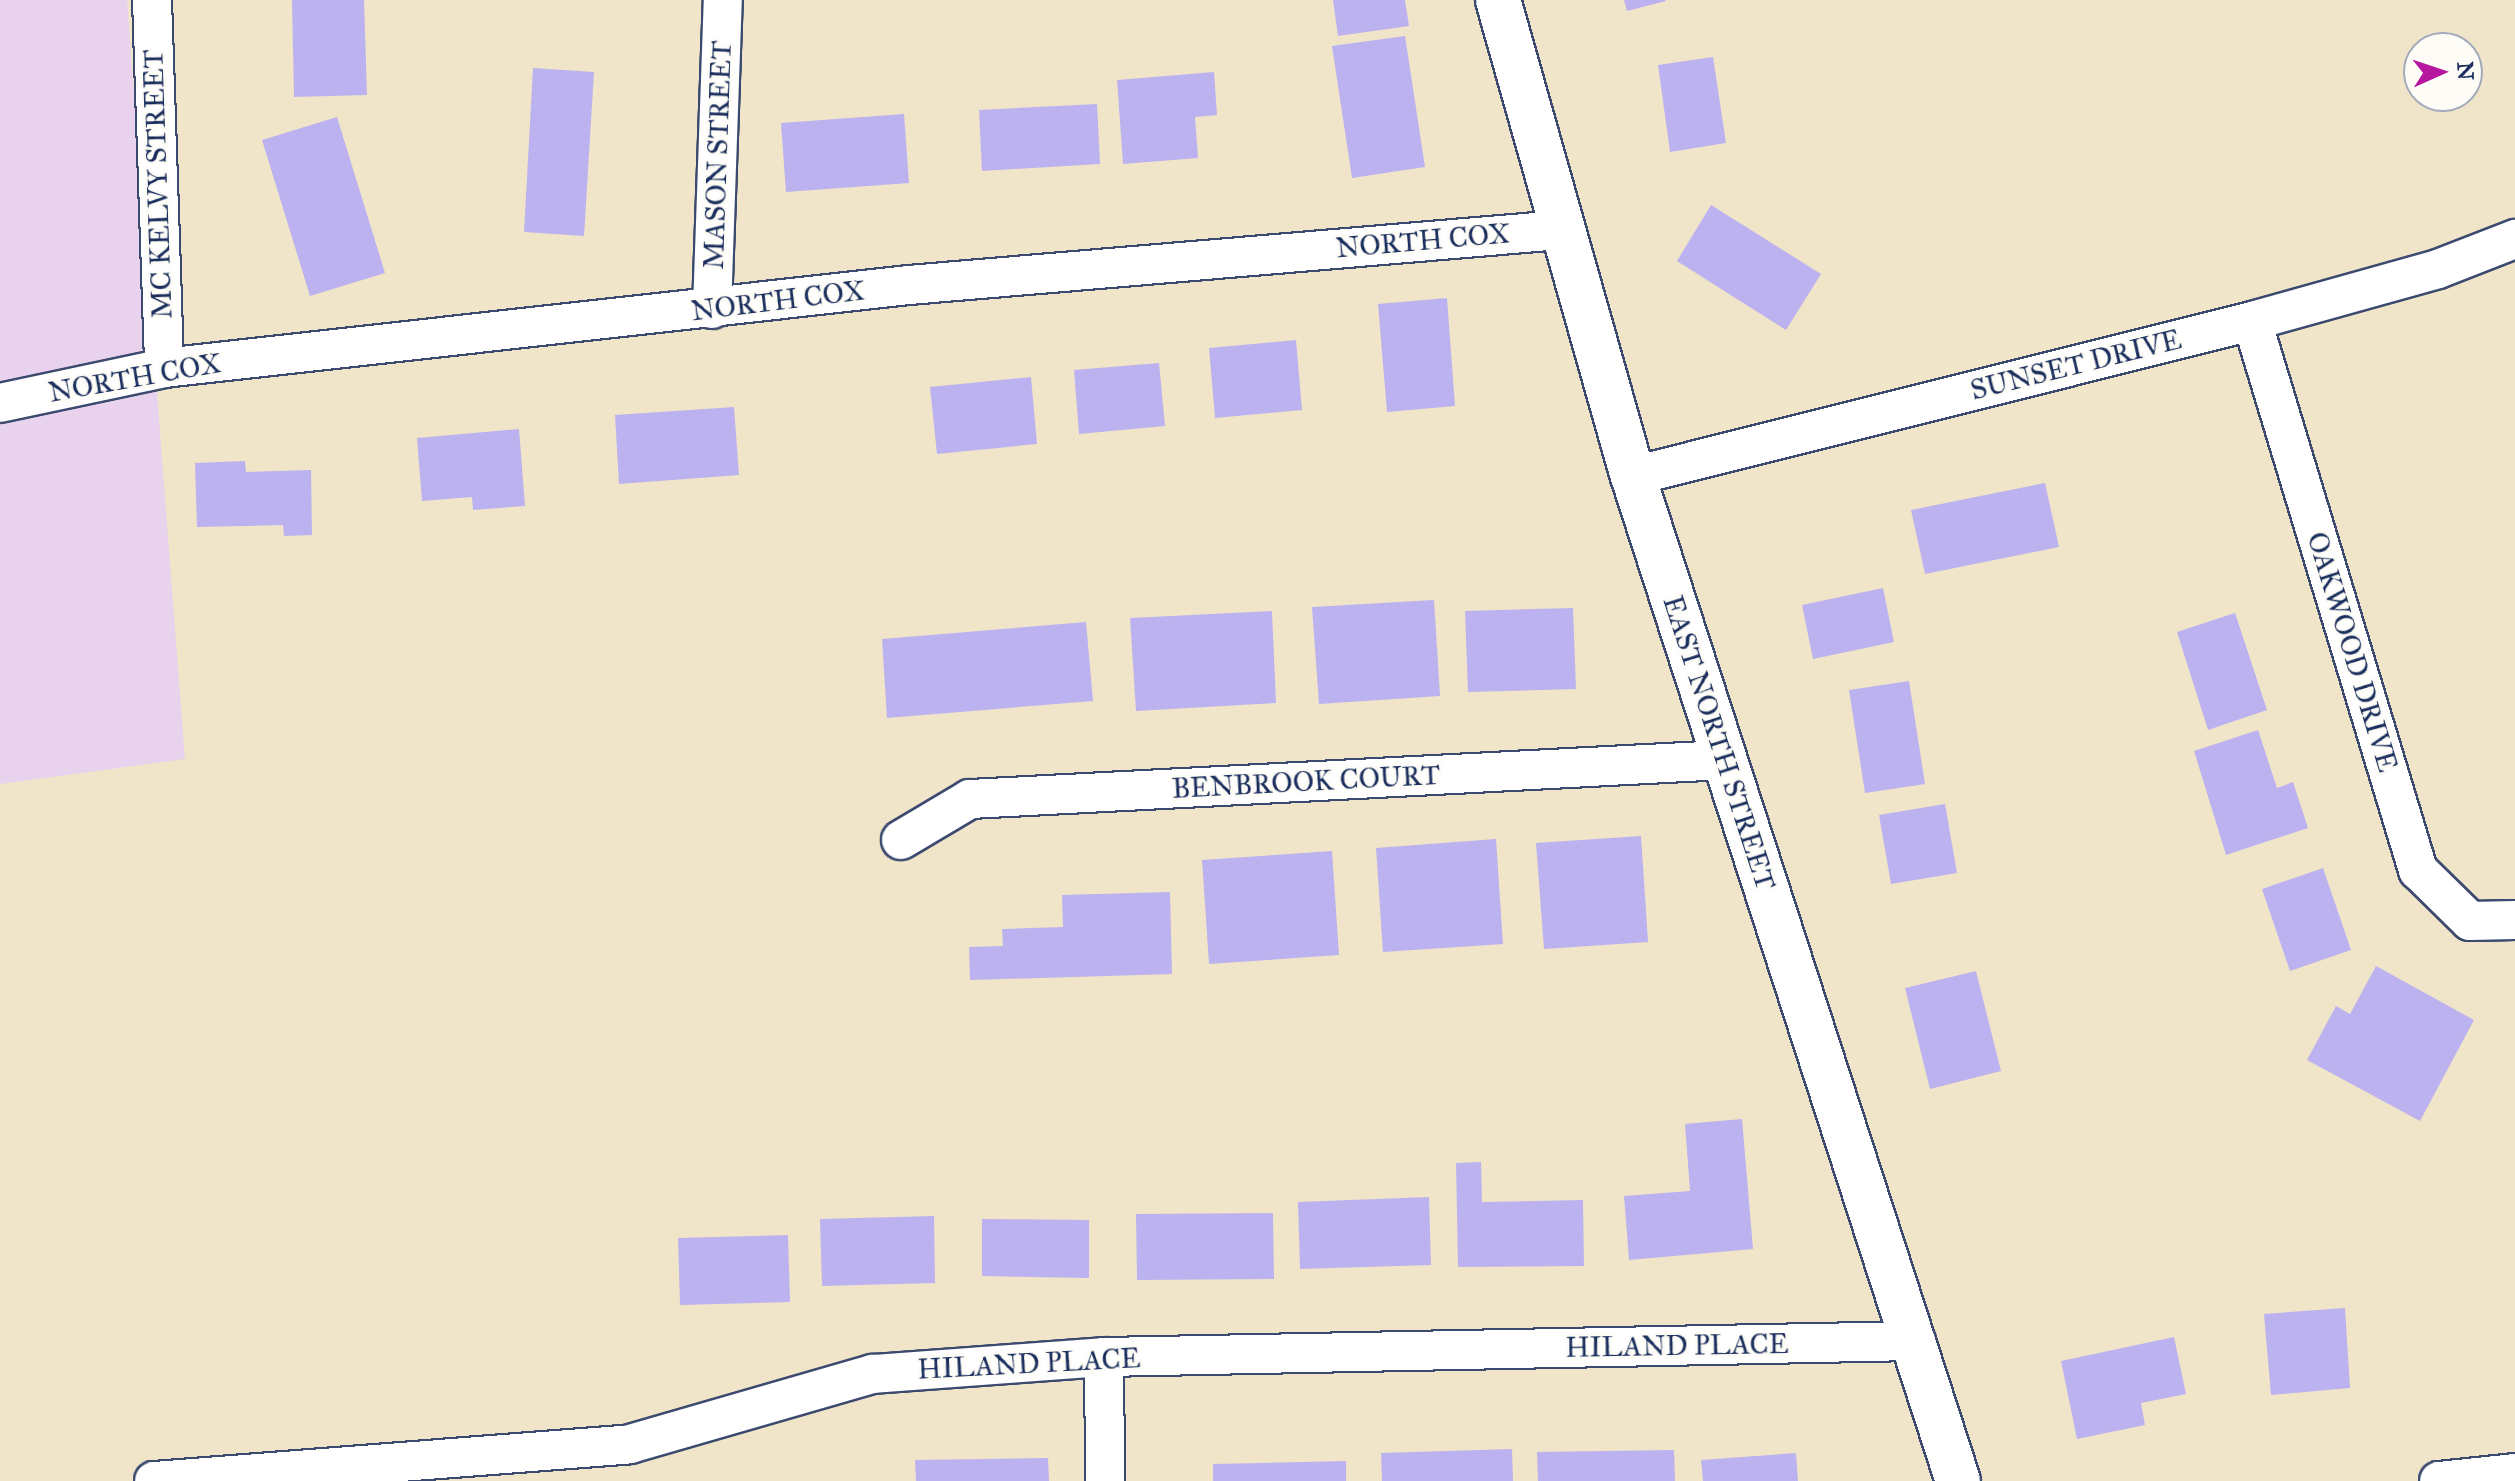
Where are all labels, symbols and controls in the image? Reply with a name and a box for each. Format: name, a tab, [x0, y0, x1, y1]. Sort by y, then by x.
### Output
north arrow	[2403, 32, 2483, 112]
street label: MASON STREET	[697, 40, 739, 270]
street label: MC KELVY STREET	[137, 49, 179, 319]
text: N	[2451, 61, 2479, 81]
street label: NORTH COX	[1335, 217, 1511, 265]
street label: NORTH COX	[689, 274, 867, 328]
street label: SUNSET DRIVE	[1967, 323, 2185, 407]
street label: NORTH COX	[46, 346, 224, 410]
street label: OAKWOOD DRIVE	[2300, 528, 2404, 776]
street label: EAST NORTH STREET	[1655, 591, 1783, 895]
street label: BENBROOK COURT	[1171, 758, 1441, 806]
street label: HILAND PLACE	[1565, 1327, 1789, 1365]
street label: HILAND PLACE	[917, 1341, 1141, 1387]

